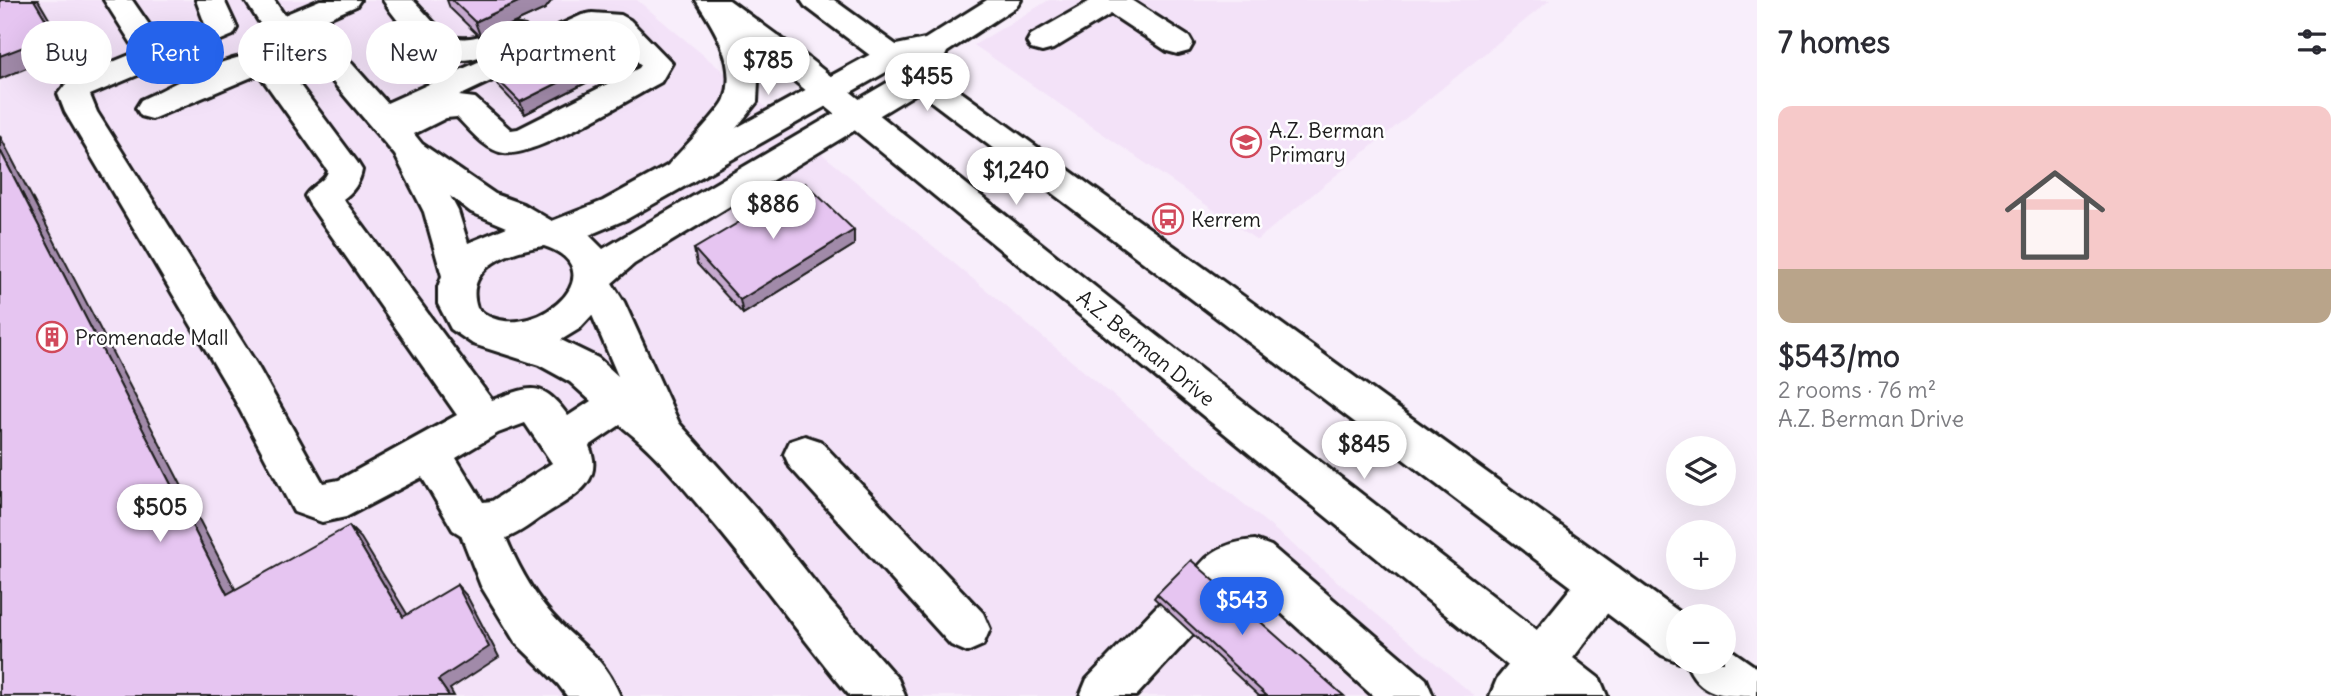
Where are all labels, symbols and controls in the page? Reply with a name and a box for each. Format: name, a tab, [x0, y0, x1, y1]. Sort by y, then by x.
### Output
chip: Buy	[21, 21, 112, 84]
chip: Rent	[126, 21, 224, 84]
chip: Filters	[238, 21, 352, 84]
chip: New	[366, 21, 462, 84]
chip: Apartment	[476, 21, 640, 84]
text: 7 homes	[1778, 23, 1890, 61]
icon: filters	[2293, 23, 2331, 61]
pin: $785	[727, 38, 809, 97]
text: $785	[743, 45, 793, 74]
pin: $455	[886, 54, 968, 113]
text: $455	[901, 61, 953, 90]
place label: A.Z. Berman Primary	[1269, 117, 1384, 168]
school or university icon: A.Z. Berman Primary	[1229, 125, 1263, 159]
pin: $1,240	[959, 148, 1073, 207]
icon: home	[1992, 152, 2118, 278]
text: $1,240	[983, 155, 1049, 184]
pin: $886	[732, 182, 814, 241]
text: $886	[747, 189, 799, 218]
bus stop icon: Kerrem	[1151, 202, 1185, 236]
place label: Kerrem	[1191, 206, 1261, 233]
street label: A.Z. Berman Drive	[1071, 284, 1221, 412]
building icon: Promenade Mall	[35, 320, 69, 354]
place label: Promenade Mall	[75, 324, 228, 351]
text: $543/mo	[1778, 337, 1900, 375]
text: 2 rooms · 76 m²	[1778, 375, 1936, 404]
text: A.Z. Berman Drive	[1778, 404, 1964, 433]
pin: $845	[1323, 421, 1405, 481]
text: $845	[1338, 429, 1390, 458]
map controls	[1666, 436, 1736, 674]
button: layers	[1666, 436, 1736, 506]
pin: $505	[119, 484, 201, 544]
text: $505	[133, 492, 187, 521]
button: +	[1666, 520, 1736, 590]
pin: $543	[1201, 578, 1283, 637]
text: $543	[1216, 585, 1268, 614]
button: −	[1666, 604, 1736, 674]

